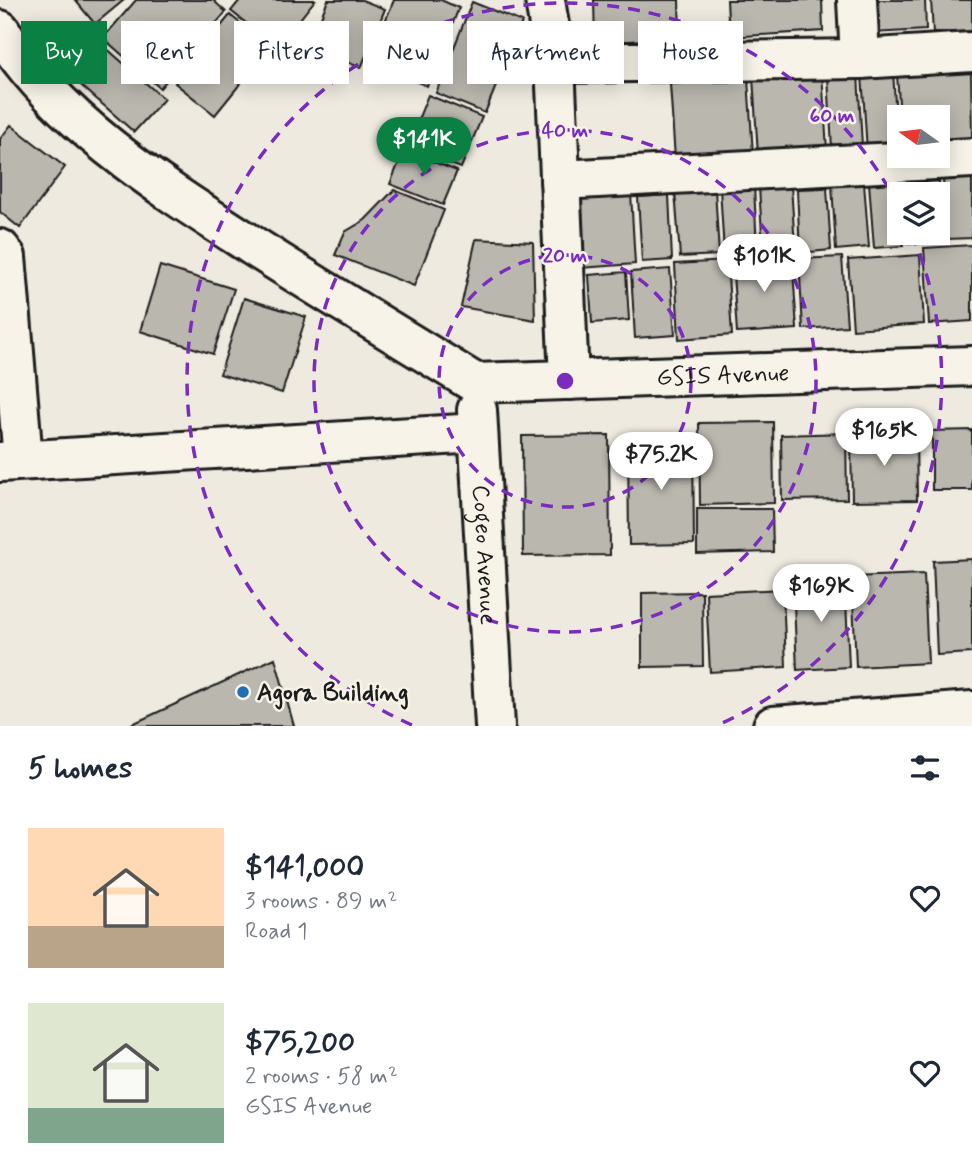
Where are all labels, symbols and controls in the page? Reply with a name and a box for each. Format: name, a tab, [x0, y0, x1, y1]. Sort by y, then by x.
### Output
chip: Buy	[21, 21, 107, 84]
chip: Rent	[121, 21, 220, 84]
chip: Filters	[234, 21, 349, 84]
chip: New	[363, 21, 453, 84]
chip: Apartment	[467, 21, 624, 84]
chip: House	[638, 21, 743, 84]
text: 60 m	[809, 102, 855, 130]
north arrow	[887, 105, 950, 168]
map controls	[887, 105, 950, 245]
text: 40 m	[542, 117, 589, 145]
pin: $141K	[375, 118, 473, 177]
text: $141K	[393, 125, 455, 155]
button: layers	[887, 182, 950, 245]
pin: $101K	[715, 234, 813, 294]
text: 20 m	[543, 242, 588, 270]
text: $101K	[733, 242, 795, 272]
street label: GSIS Avenue	[656, 358, 790, 394]
centre of rings	[553, 369, 577, 393]
pin: $165K	[835, 408, 933, 468]
text: $165K	[851, 416, 917, 446]
pin: $75.2K	[604, 433, 718, 492]
text: $75.2K	[625, 440, 697, 470]
street label: Cogeo Avenue	[463, 484, 503, 626]
pin: $169K	[772, 564, 870, 624]
text: $169K	[789, 572, 853, 602]
place label: Agora Building	[257, 678, 409, 710]
marker: Agora Building	[235, 684, 251, 700]
text: 5 homes	[28, 749, 133, 788]
icon: filters	[906, 749, 944, 787]
text: $141,000	[245, 848, 364, 887]
icon: home	[84, 856, 168, 940]
icon: heart	[906, 879, 944, 917]
text: 3 rooms · 89 m²	[245, 887, 397, 917]
text: Road 1	[245, 917, 308, 947]
text: $75,200	[245, 1023, 355, 1062]
icon: home	[84, 1031, 168, 1115]
icon: heart	[906, 1054, 944, 1092]
text: 2 rooms · 58 m²	[245, 1062, 398, 1092]
text: GSIS Avenue	[245, 1092, 372, 1122]

